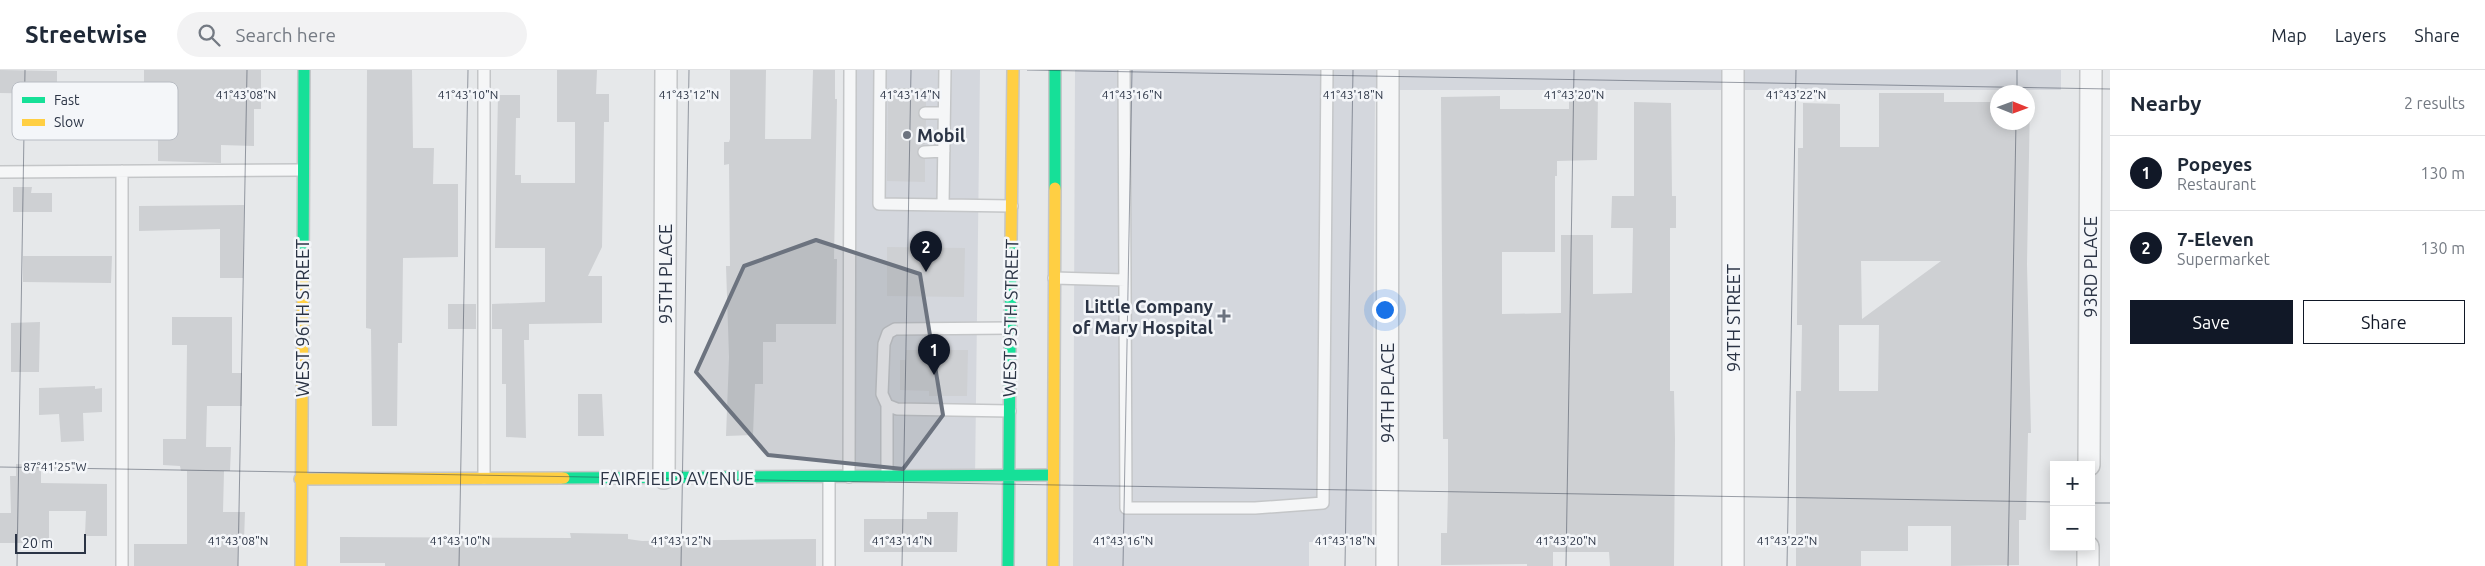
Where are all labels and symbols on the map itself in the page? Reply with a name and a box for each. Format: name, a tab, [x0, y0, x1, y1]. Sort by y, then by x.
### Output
legend	[12, 82, 178, 140]
north arrow	[1990, 85, 2035, 130]
text: 41°43'08"N	[216, 88, 276, 101]
text: 41°43'10"N	[438, 88, 498, 101]
text: 41°43'12"N	[659, 88, 719, 101]
text: 41°43'14"N	[880, 88, 940, 101]
text: 41°43'16"N	[1102, 88, 1162, 101]
text: 41°43'18"N	[1323, 88, 1383, 101]
text: 41°43'20"N	[1544, 88, 1604, 101]
text: 41°43'22"N	[1766, 88, 1826, 101]
text: Fast	[54, 92, 80, 108]
text: Slow	[54, 114, 84, 130]
place label: Mobil	[917, 125, 966, 145]
marker: Mobil	[901, 129, 913, 141]
street label: 93RD PLACE	[2080, 216, 2100, 318]
street label: 95TH PLACE	[655, 224, 675, 324]
pin: 2	[910, 231, 942, 272]
street label: WEST 96TH STREET	[292, 239, 312, 397]
street label: WEST 95TH STREET	[999, 239, 1021, 397]
street label: 94TH STREET	[1723, 264, 1743, 372]
place label: Little Company of Mary Hospital	[1072, 296, 1214, 337]
your location	[1372, 297, 1398, 323]
marker: Little Company of Mary Hospital	[1217, 309, 1231, 323]
pin: 1	[918, 334, 950, 375]
street label: 94TH PLACE	[1377, 343, 1397, 443]
text: 87°41'25"W	[23, 460, 87, 473]
street label: FAIRFIELD AVENUE	[600, 468, 754, 488]
scale bar	[15, 531, 86, 554]
text: 41°43'08"N	[208, 534, 268, 547]
text: 41°43'10"N	[430, 534, 490, 547]
text: 41°43'12"N	[651, 534, 711, 547]
text: 41°43'14"N	[872, 534, 932, 547]
text: 41°43'16"N	[1093, 534, 1153, 547]
text: 41°43'18"N	[1315, 534, 1375, 547]
text: 41°43'20"N	[1536, 534, 1596, 547]
text: 41°43'22"N	[1757, 534, 1817, 547]

